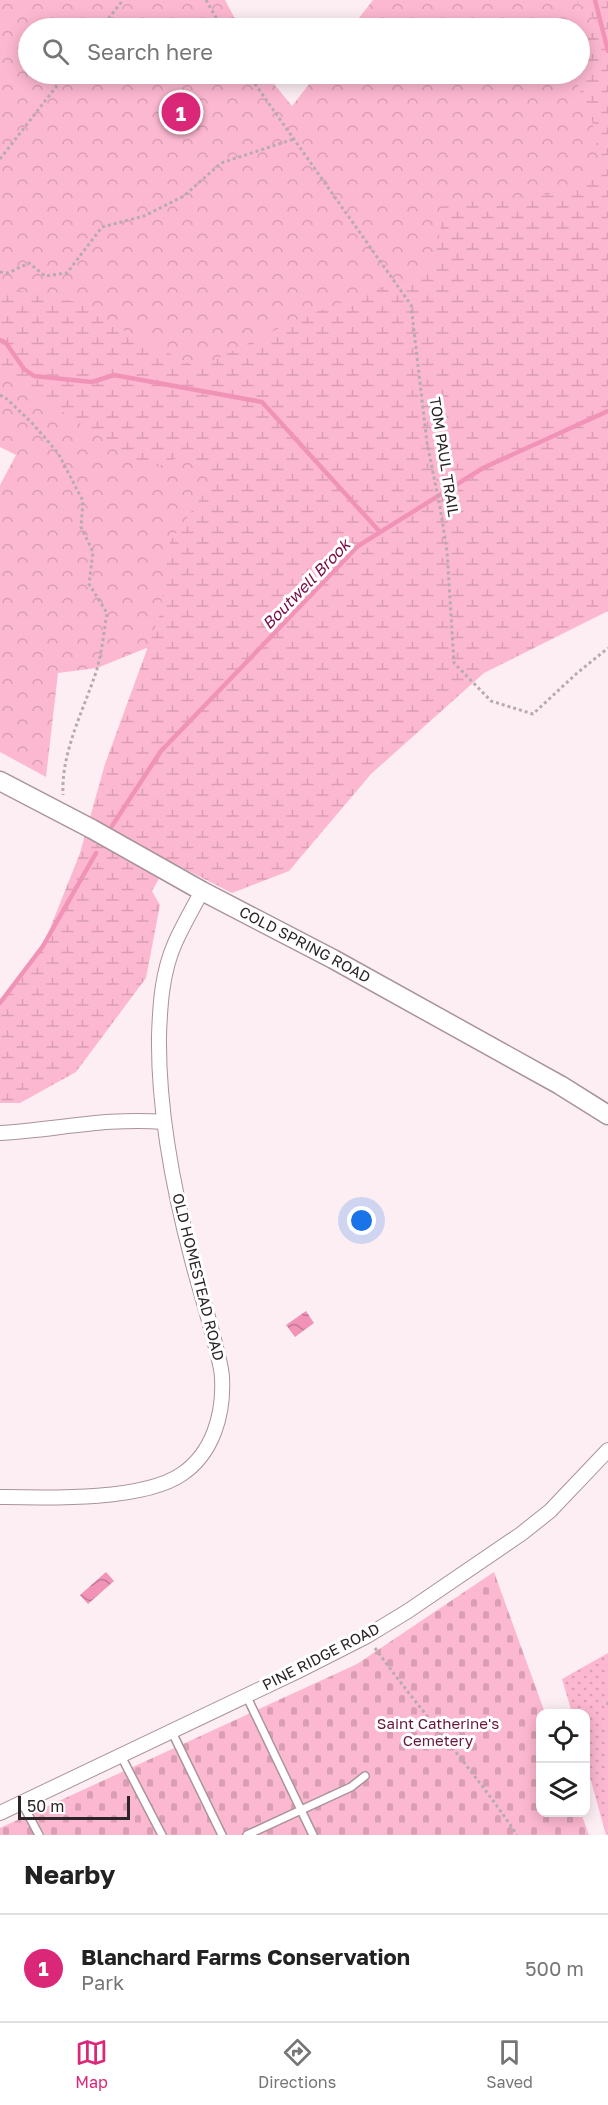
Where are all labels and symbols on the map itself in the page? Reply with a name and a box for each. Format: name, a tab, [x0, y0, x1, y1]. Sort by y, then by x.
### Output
pin: 1	[162, 90, 201, 134]
street label: TOM PAUL TRAIL	[427, 396, 463, 518]
water label: Boutwell Brook	[258, 533, 356, 633]
street label: COLD SPRING ROAD	[237, 902, 374, 986]
street label: OLD HOMESTEAD ROAD	[169, 1191, 229, 1362]
your location	[347, 1206, 376, 1235]
street label: PINE RIDGE ROAD	[259, 1619, 382, 1693]
park label: Saint Catherine's Cemetery	[377, 1714, 499, 1749]
scale bar	[18, 1793, 130, 1820]

